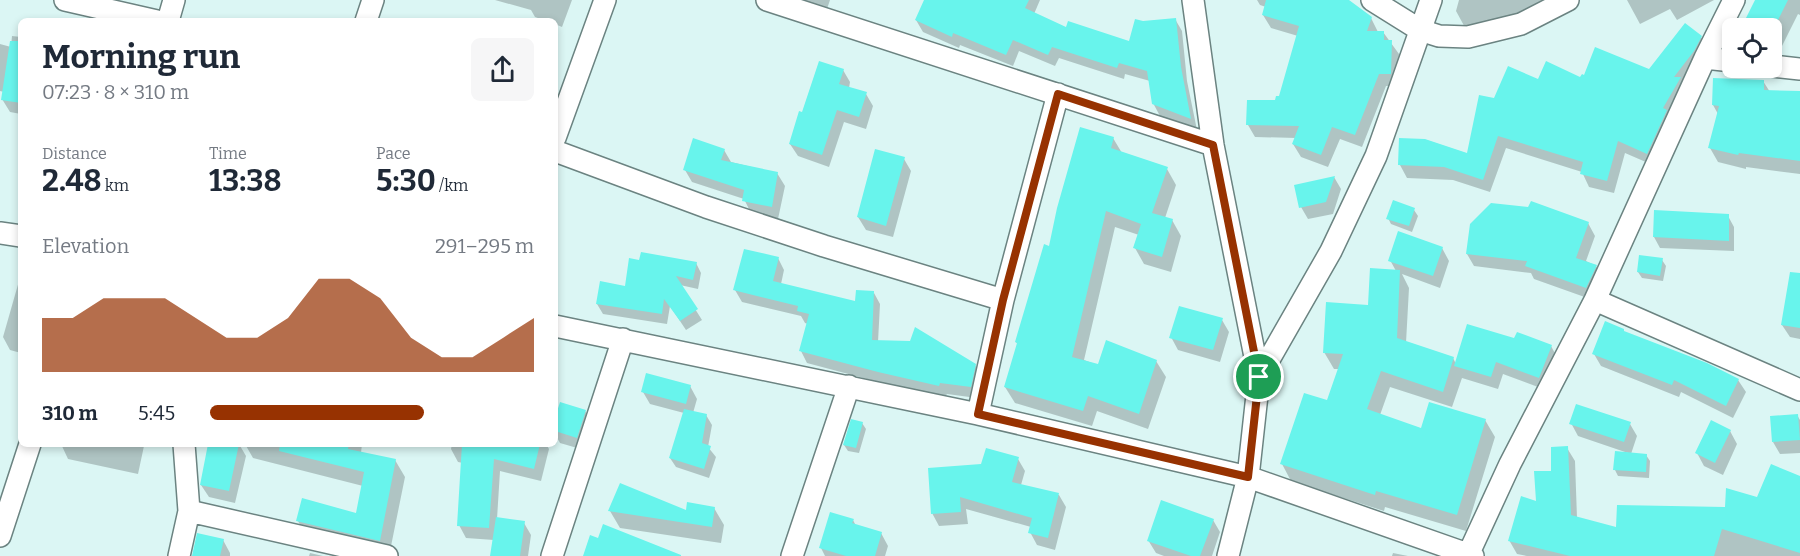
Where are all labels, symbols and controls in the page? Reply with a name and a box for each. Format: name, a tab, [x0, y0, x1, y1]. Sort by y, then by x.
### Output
map controls	[1722, 18, 1782, 78]
button: locate	[1722, 18, 1782, 78]
text: Morning run	[42, 37, 240, 77]
button: share	[471, 38, 534, 101]
text: 07:23 · 8 × 310 m	[42, 80, 189, 104]
text: Distance	[42, 144, 107, 163]
text: Time	[209, 144, 247, 163]
text: Pace	[376, 144, 411, 163]
text: 2.48	[42, 163, 102, 199]
text: 13:38	[209, 163, 282, 199]
text: 5:30	[376, 163, 436, 199]
text: km	[102, 176, 129, 195]
text: /km	[436, 176, 468, 195]
text: Elevation	[42, 234, 129, 258]
text: 291–295 m	[435, 234, 534, 258]
pin	[1233, 351, 1284, 402]
icon: arrive	[1242, 360, 1275, 393]
text: 310 m	[42, 401, 98, 425]
text: 5:45	[138, 401, 175, 425]

